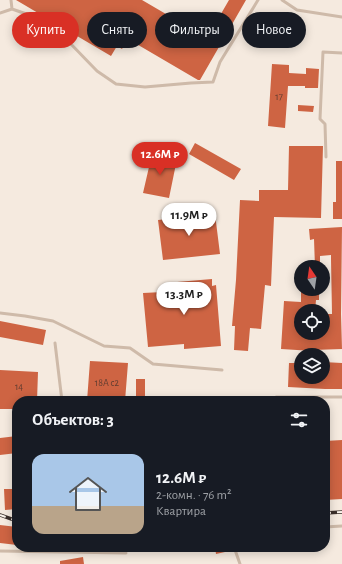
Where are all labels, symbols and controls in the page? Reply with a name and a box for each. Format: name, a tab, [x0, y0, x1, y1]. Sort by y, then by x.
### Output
chip: Купить	[12, 12, 79, 48]
chip: Снять	[87, 12, 147, 48]
chip: Фильтры	[155, 12, 234, 48]
chip: Новое	[242, 12, 306, 48]
house number: 17	[275, 92, 283, 102]
pin: 12.6M ₽	[123, 142, 197, 176]
text: 12.6M ₽	[141, 148, 179, 161]
pin: 11.9M ₽	[152, 203, 226, 237]
text: 11.9M ₽	[170, 209, 208, 222]
north arrow	[294, 260, 330, 296]
map controls	[294, 260, 330, 384]
pin: 13.3M ₽	[147, 282, 221, 316]
text: 13.3M ₽	[165, 288, 203, 301]
button: locate	[294, 304, 330, 340]
button: layers	[294, 348, 330, 384]
house number: 18А с2	[95, 378, 120, 388]
house number: 14	[15, 382, 23, 392]
icon: filters	[288, 409, 310, 431]
text: Объектов: 3	[32, 411, 114, 428]
text: 12.6M ₽	[156, 469, 206, 486]
icon: home	[64, 470, 112, 518]
text: 2-комн. · 76 m²	[156, 489, 232, 502]
text: Квартира	[156, 505, 206, 518]

